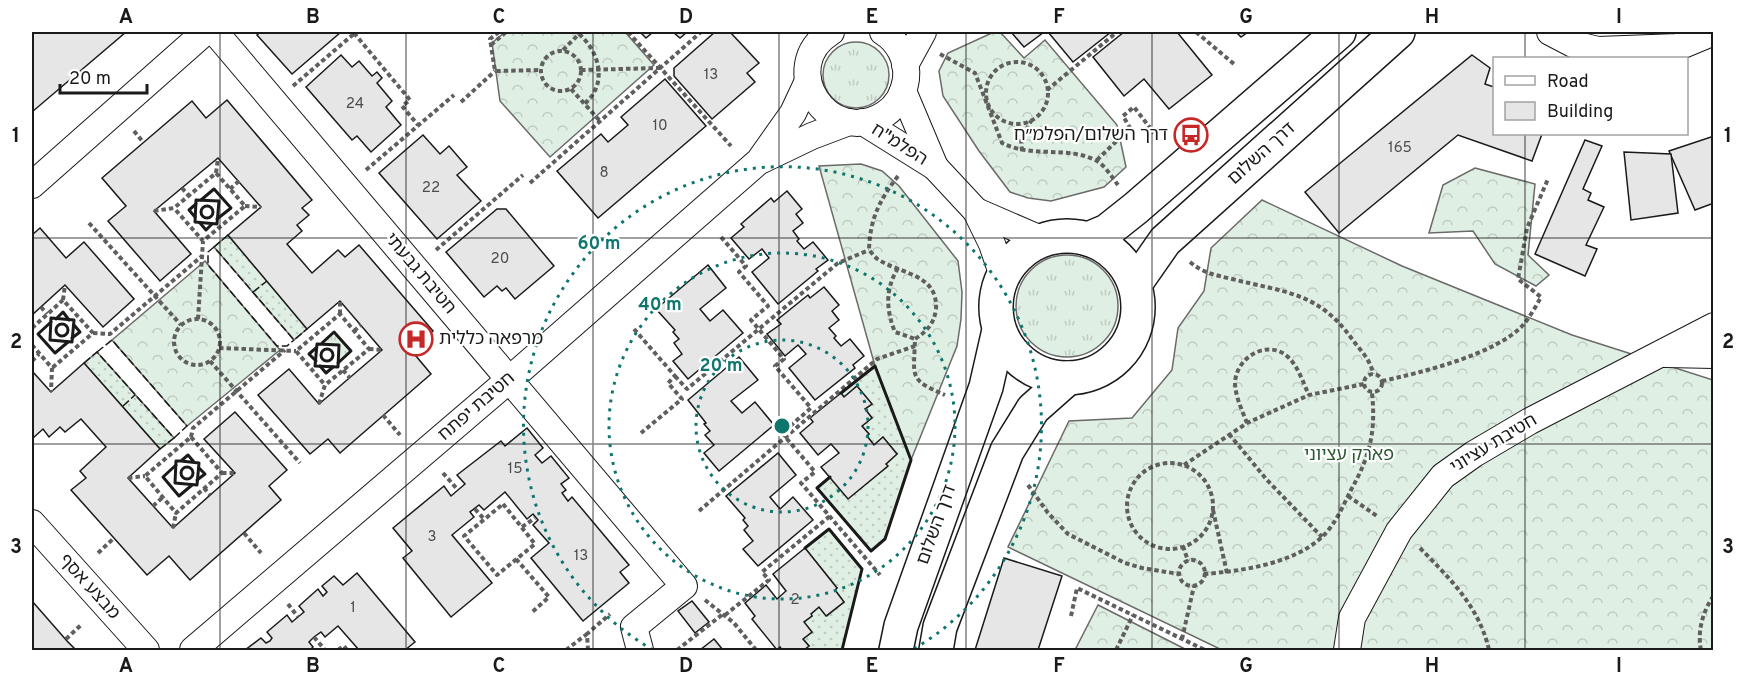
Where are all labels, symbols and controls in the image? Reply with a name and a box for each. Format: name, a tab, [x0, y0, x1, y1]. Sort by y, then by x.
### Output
text: A	[119, 5, 133, 31]
text: B	[306, 5, 320, 31]
text: C	[493, 5, 505, 31]
text: D	[679, 5, 693, 31]
text: E	[866, 5, 878, 31]
text: F	[1053, 5, 1065, 31]
text: G	[1239, 5, 1253, 31]
text: H	[1425, 5, 1439, 31]
text: I	[1616, 5, 1622, 31]
scale bar	[60, 57, 147, 95]
legend	[1493, 57, 1688, 135]
house number: 13	[704, 66, 718, 85]
text: 20 m	[69, 68, 111, 91]
text: Road	[1547, 71, 1589, 94]
house number: 24	[346, 95, 364, 114]
text: Building	[1547, 101, 1613, 124]
house number: 10	[652, 117, 668, 136]
bus stop icon: דרך השלום/הפלמ״ח	[1173, 117, 1209, 153]
street label: דרך השלום	[1223, 117, 1301, 191]
street label: הפלמ"ח	[866, 119, 932, 171]
text: 1	[12, 124, 20, 150]
place label: דרך השלום/הפלמ״ח	[1014, 124, 1168, 147]
text: 1	[1724, 124, 1732, 150]
house number: 165	[1388, 139, 1412, 158]
house number: 8	[599, 164, 609, 183]
house number: 22	[422, 179, 440, 198]
street label: חטיבת גבעתי	[379, 228, 461, 320]
text: 60 m	[577, 233, 621, 256]
house number: 20	[491, 250, 509, 269]
text: 40 m	[638, 294, 682, 317]
hospital icon: מרפאה כללית	[398, 321, 434, 357]
place label: מרפאה כללית	[439, 328, 543, 351]
text: 2	[10, 330, 22, 356]
text: 2	[1722, 330, 1734, 356]
text: 20 m	[699, 355, 743, 378]
street label: חטיבת יפתח	[434, 367, 520, 447]
street label: חטיבת עציוני	[1446, 409, 1542, 479]
centre of rings	[772, 416, 792, 436]
park label: פארק עציוני	[1304, 444, 1394, 467]
house number: 15	[508, 460, 522, 479]
street label: דרך השלום	[912, 482, 962, 568]
house number: 3	[427, 528, 437, 547]
text: 3	[10, 535, 22, 561]
text: 3	[1722, 535, 1734, 561]
house number: 13	[574, 547, 588, 566]
street label: מבצע אסף	[53, 549, 125, 625]
house number: 2	[790, 591, 800, 610]
house number: 1	[350, 599, 356, 618]
text: A	[119, 654, 133, 680]
text: B	[306, 654, 320, 680]
text: C	[493, 654, 505, 680]
text: D	[679, 654, 693, 680]
text: E	[866, 654, 878, 680]
text: F	[1053, 654, 1065, 680]
text: G	[1239, 654, 1253, 680]
text: H	[1425, 654, 1439, 680]
text: I	[1616, 654, 1622, 680]

